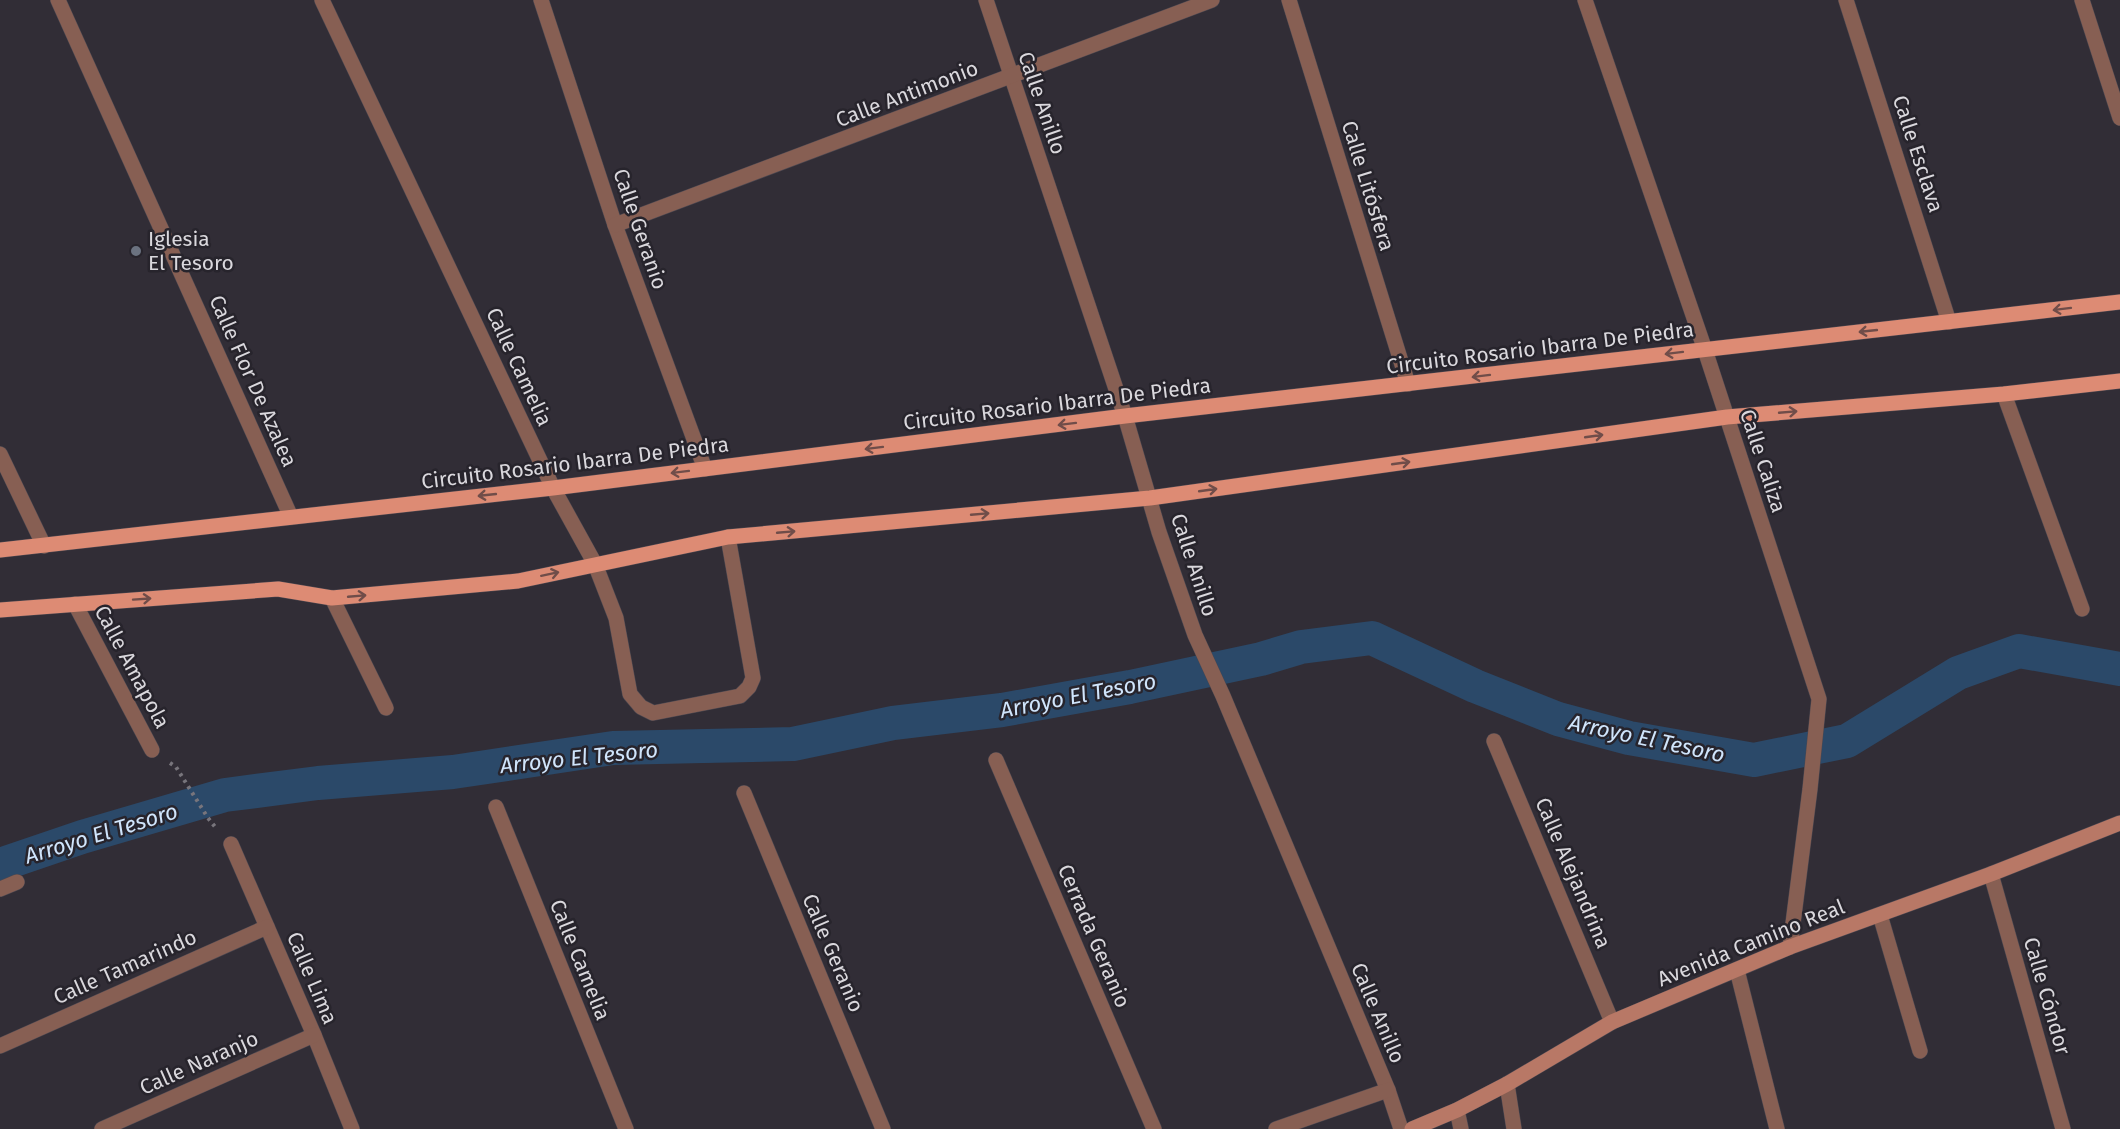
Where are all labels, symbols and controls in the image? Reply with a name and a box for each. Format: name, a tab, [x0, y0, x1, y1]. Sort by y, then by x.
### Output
street label: Calle Anillo	[1012, 48, 1072, 158]
street label: Calle Antimonio	[832, 55, 982, 133]
street label: Calle Esclava	[1887, 92, 1949, 216]
street label: Calle Litósfera	[1336, 118, 1400, 254]
street label: Calle Geranio	[607, 165, 673, 293]
place label: Iglesia El Tesoro	[148, 226, 234, 276]
marker: Iglesia El Tesoro	[129, 244, 143, 258]
street label: Calle Flor De Azalea	[203, 291, 303, 471]
one-way arrow	[2052, 303, 2072, 314]
street label: Calle Camelia	[480, 304, 558, 430]
street label: Circuito Rosario Ibarra De Piedra	[1385, 316, 1695, 380]
one-way arrow	[1859, 326, 1879, 337]
one-way arrow	[1665, 348, 1685, 359]
one-way arrow	[1471, 370, 1491, 381]
street label: Circuito Rosario Ibarra De Piedra	[902, 372, 1212, 436]
street label: Calle Caliza	[1734, 406, 1792, 516]
one-way arrow	[1777, 406, 1797, 417]
one-way arrow	[1058, 418, 1078, 429]
one-way arrow	[1584, 430, 1604, 441]
street label: Circuito Rosario Ibarra De Piedra	[420, 431, 730, 495]
one-way arrow	[864, 443, 884, 454]
one-way arrow	[1391, 457, 1411, 468]
one-way arrow	[671, 467, 691, 478]
one-way arrow	[1198, 484, 1217, 495]
one-way arrow	[477, 490, 497, 501]
one-way arrow	[970, 508, 990, 519]
street label: Calle Anillo	[1165, 510, 1223, 620]
one-way arrow	[775, 526, 795, 537]
one-way arrow	[540, 568, 560, 579]
one-way arrow	[346, 590, 366, 601]
one-way arrow	[132, 593, 152, 604]
street label: Calle Amapola	[89, 601, 175, 733]
water label: Arroyo El Tesoro	[997, 667, 1158, 724]
water label: Arroyo El Tesoro	[1566, 709, 1727, 768]
water label: Arroyo El Tesoro	[498, 736, 659, 779]
street label: Calle Alejandrina	[1529, 794, 1617, 952]
water label: Arroyo El Tesoro	[20, 797, 181, 870]
street label: Cerrada Geranio	[1052, 860, 1136, 1012]
street label: Calle Geranio	[796, 890, 870, 1016]
street label: Avenida Camino Real	[1654, 894, 1848, 992]
street label: Calle Camelia	[544, 896, 616, 1024]
street label: Calle Tamarindo	[49, 924, 201, 1010]
street label: Calle Lima	[281, 928, 343, 1028]
street label: Calle Cóndor	[2018, 934, 2076, 1058]
street label: Calle Anillo	[1345, 959, 1411, 1067]
street label: Calle Naranjo	[136, 1025, 262, 1101]

